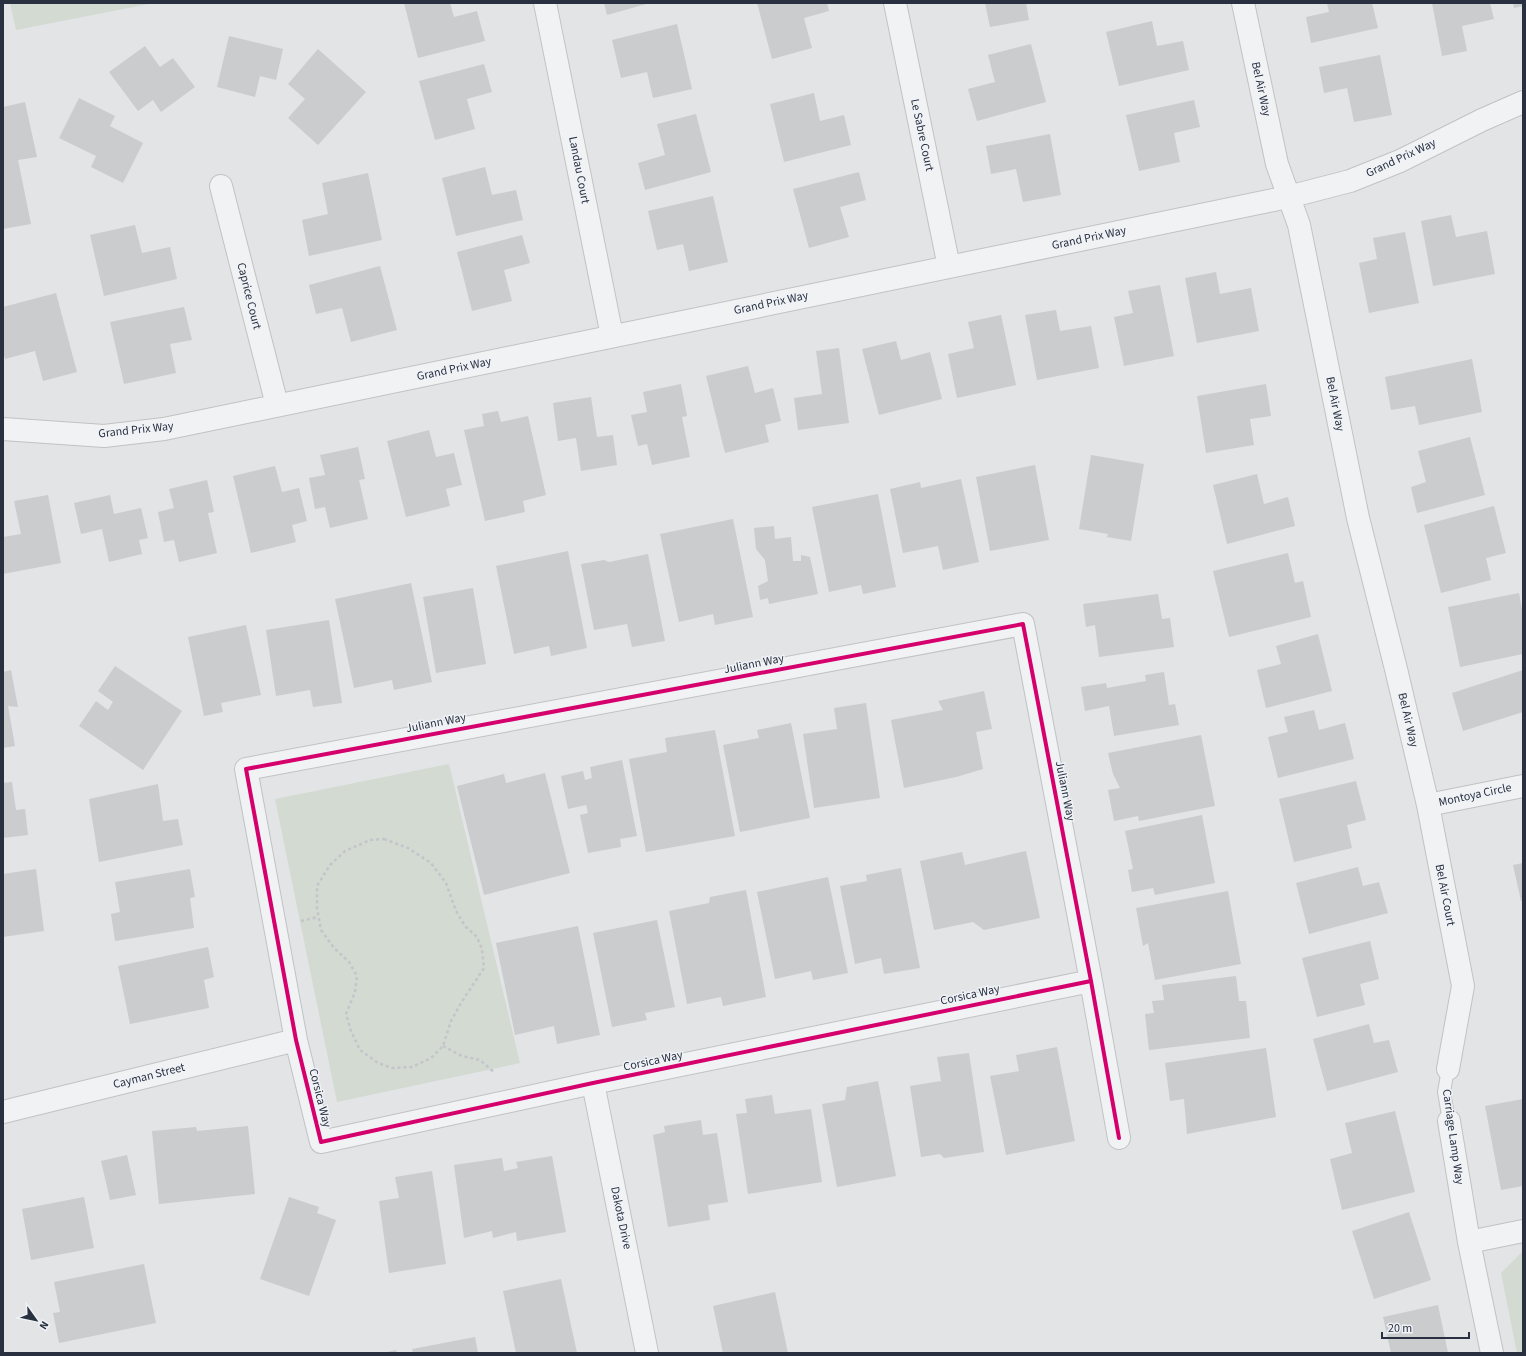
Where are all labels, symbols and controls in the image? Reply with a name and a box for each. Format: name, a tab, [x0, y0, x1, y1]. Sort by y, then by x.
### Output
street label: Bel Air Way	[1247, 60, 1275, 118]
street label: Le Sabre Court	[906, 97, 938, 173]
street label: Grand Prix Way	[1363, 134, 1439, 182]
street label: Landau Court	[564, 135, 594, 205]
street label: Grand Prix Way	[1050, 222, 1128, 254]
street label: Caprice Court	[232, 261, 266, 331]
street label: Grand Prix Way	[732, 287, 810, 319]
street label: Grand Prix Way	[415, 353, 493, 385]
street label: Bel Air Way	[1321, 375, 1349, 433]
street label: Grand Prix Way	[98, 418, 175, 442]
street label: Juliann Way	[723, 650, 786, 678]
street label: Bel Air Way	[1393, 691, 1423, 749]
street label: Juliann Way	[405, 709, 468, 737]
street label: Juliann Way	[1051, 760, 1079, 823]
street label: Montoya Circle	[1437, 779, 1513, 811]
street label: Bel Air Court	[1431, 863, 1459, 927]
street label: Corsica Way	[939, 980, 1002, 1010]
street label: Corsica Way	[622, 1046, 685, 1076]
street label: Cayman Street	[111, 1059, 187, 1093]
street label: Corsica Way	[304, 1067, 336, 1130]
street label: Carriage Lamp Way	[1438, 1088, 1468, 1186]
street label: Dakota Drive	[606, 1185, 636, 1251]
north arrow	[16, 1300, 56, 1340]
scale bar	[1382, 1314, 1469, 1340]
text: N	[36, 1318, 52, 1332]
text: 20 m	[1388, 1320, 1412, 1337]

